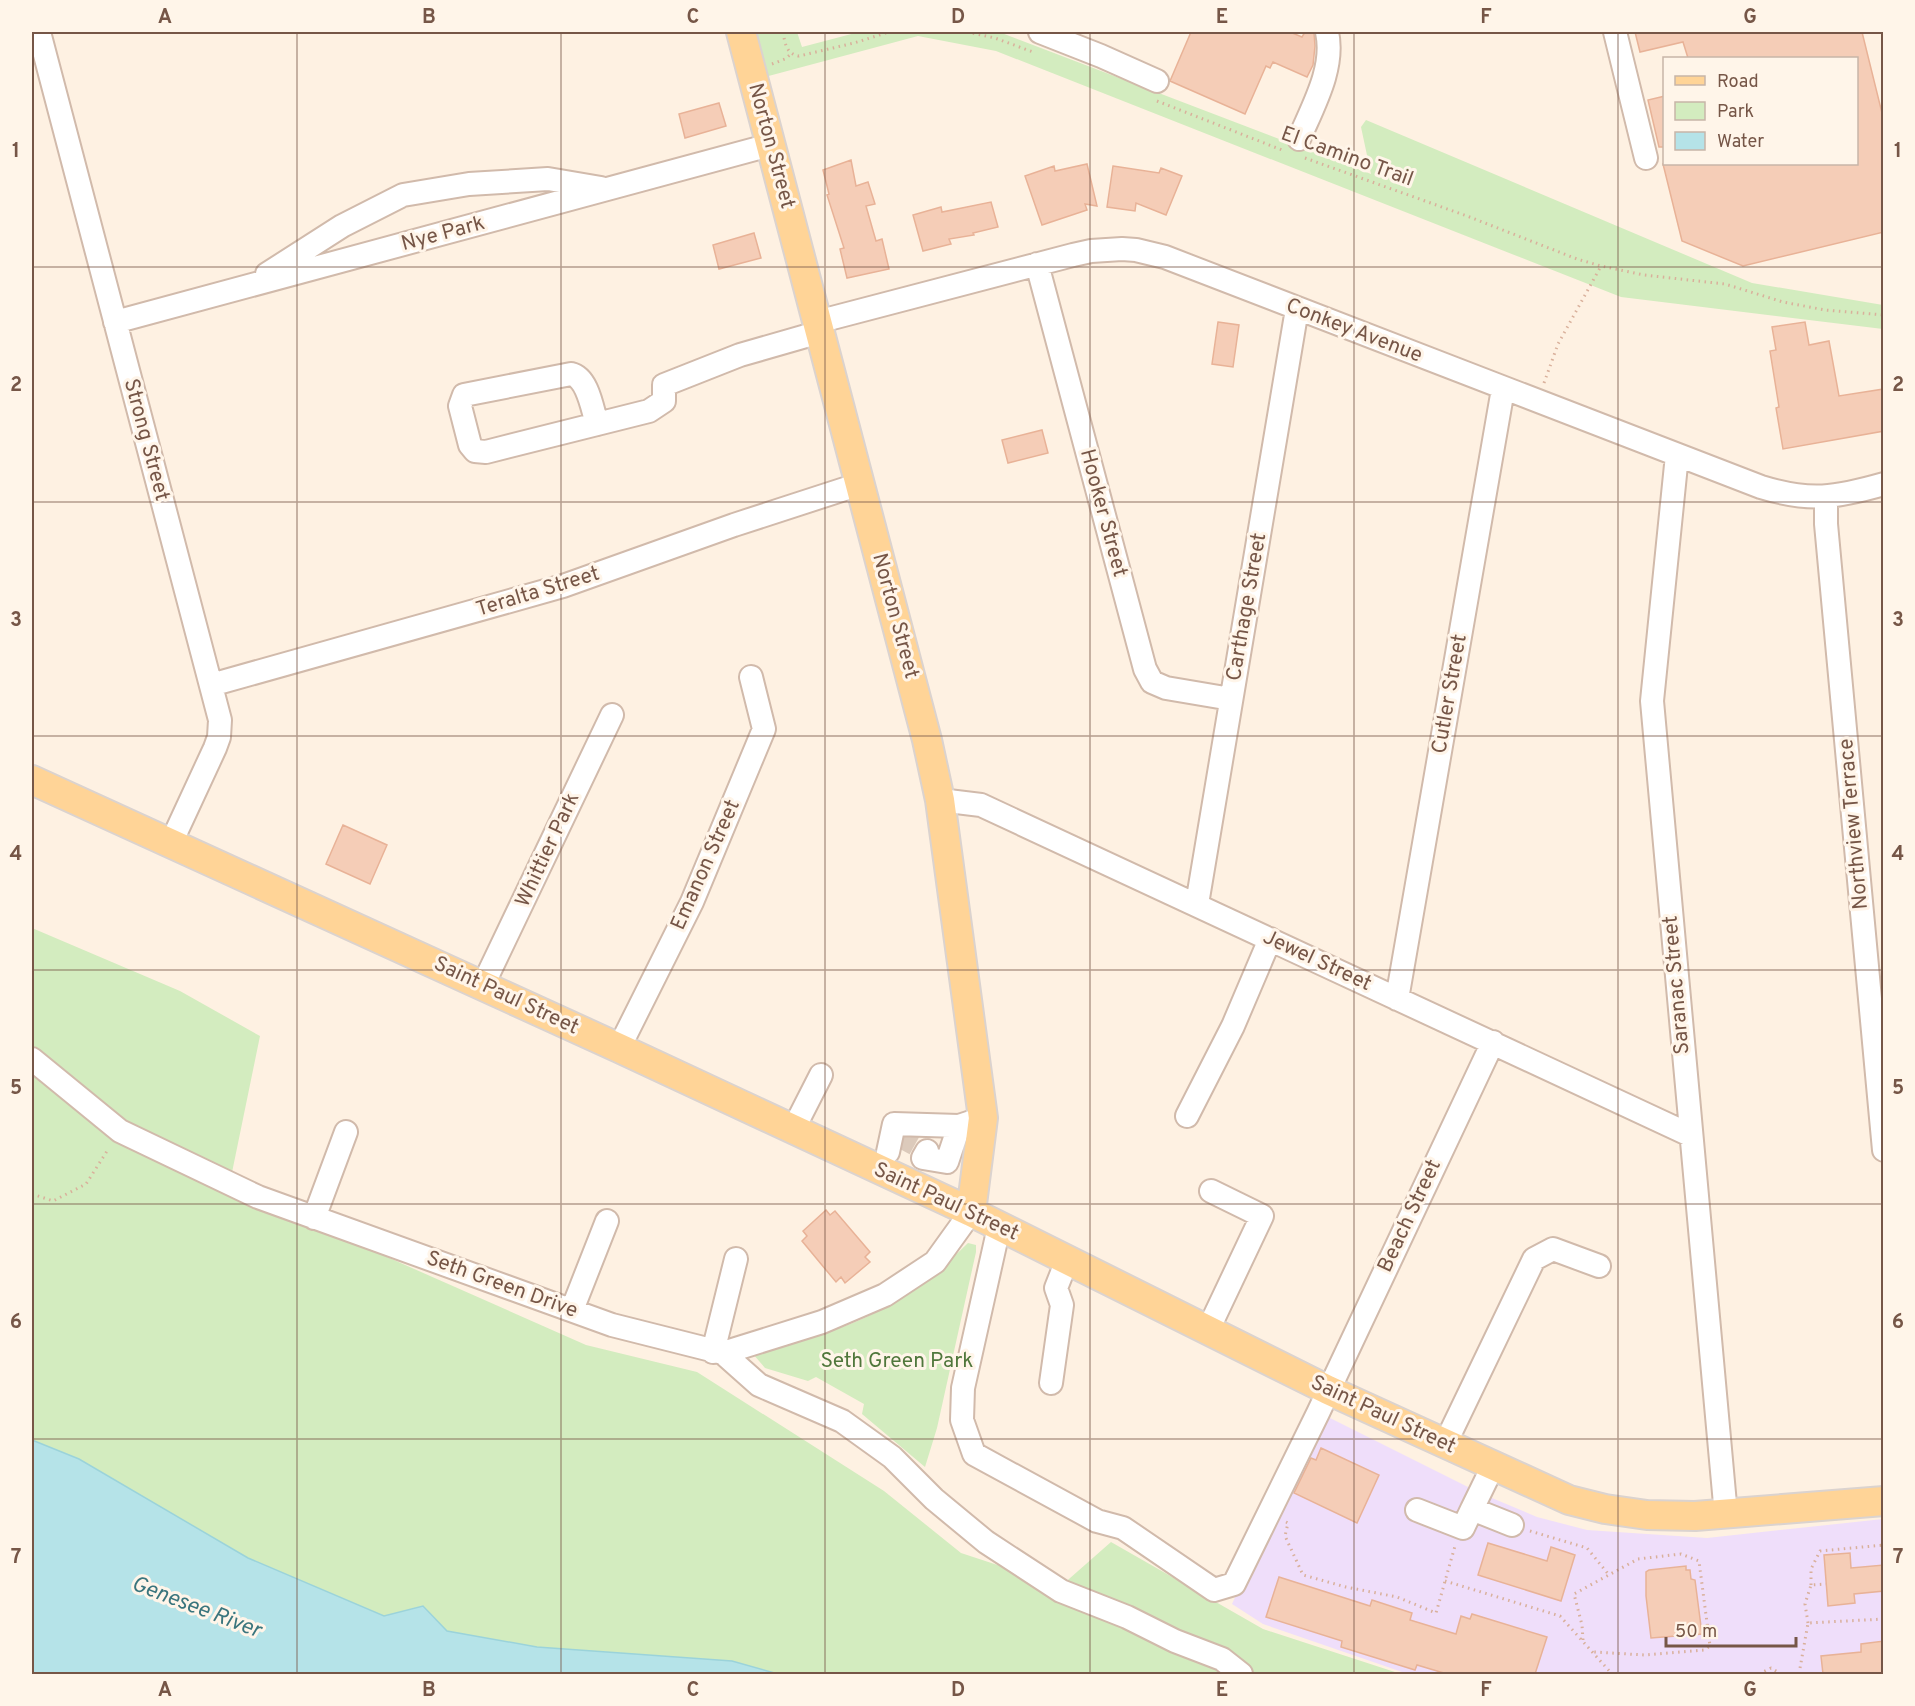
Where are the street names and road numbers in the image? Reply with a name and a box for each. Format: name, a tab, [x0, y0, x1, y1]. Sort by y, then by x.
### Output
street label: Norton Street	[741, 80, 801, 212]
street label: El Camino Trail	[1277, 121, 1417, 193]
street label: Nye Park	[398, 210, 488, 258]
street label: Conkey Avenue	[1282, 293, 1426, 369]
street label: Strong Street	[117, 376, 175, 504]
street label: Hooker Street	[1073, 446, 1133, 580]
street label: Carthage Street	[1221, 531, 1273, 683]
street label: Norton Street	[865, 550, 925, 682]
street label: Teralta Street	[473, 560, 603, 624]
street label: Cutler Street	[1426, 632, 1474, 756]
street label: Northview Terrace	[1833, 737, 1875, 911]
street label: Whittier Park	[510, 788, 586, 912]
street label: Emanon Street	[665, 796, 747, 934]
street label: Saranac Street	[1657, 914, 1697, 1056]
street label: Jewel Street	[1258, 924, 1376, 998]
street label: Saint Paul Street	[429, 951, 583, 1041]
street label: Beach Street	[1372, 1155, 1448, 1277]
street label: Saint Paul Street	[869, 1157, 1023, 1247]
street label: Seth Green Drive	[423, 1245, 581, 1325]
street label: Saint Paul Street	[1306, 1370, 1460, 1460]

